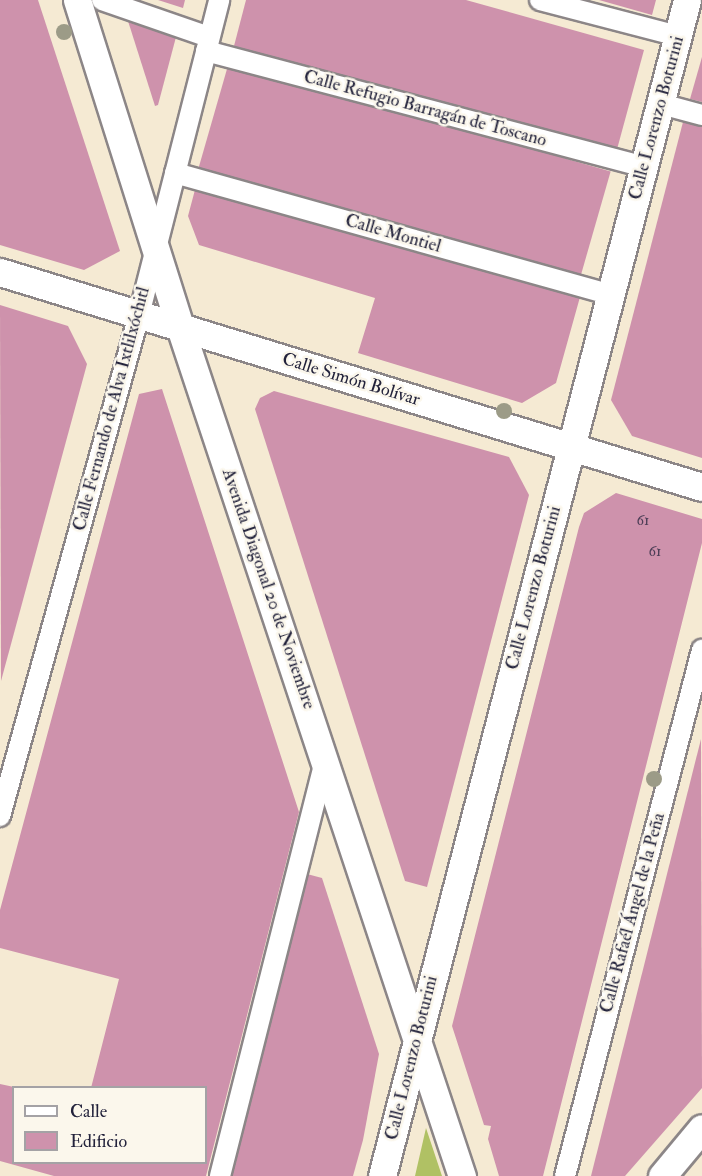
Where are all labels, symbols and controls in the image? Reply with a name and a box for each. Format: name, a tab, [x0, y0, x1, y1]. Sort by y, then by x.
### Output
street label: Calle Lorenzo Boturini	[625, 34, 689, 202]
street label: Calle Refugio Barragán de Toscano	[301, 66, 549, 152]
street label: Calle Montiel	[343, 210, 443, 258]
street label: Calle Fernando de Alva Ixtlilxóchitl	[69, 285, 155, 533]
street label: Calle Simón Bolívar	[280, 349, 422, 411]
street label: Avenida Diagonal 20 de Noviembre	[217, 466, 319, 712]
street label: Calle Lorenzo Boturini	[502, 504, 566, 672]
house number: 61	[637, 512, 649, 530]
house number: 61	[649, 543, 661, 561]
street label: Calle Rafaél Ángel de la Peña	[596, 811, 670, 1015]
street label: Calle Lorenzo Boturini	[381, 974, 443, 1142]
legend	[12, 1086, 207, 1164]
text: Calle	[70, 1100, 107, 1123]
text: Edificio	[70, 1130, 127, 1153]

